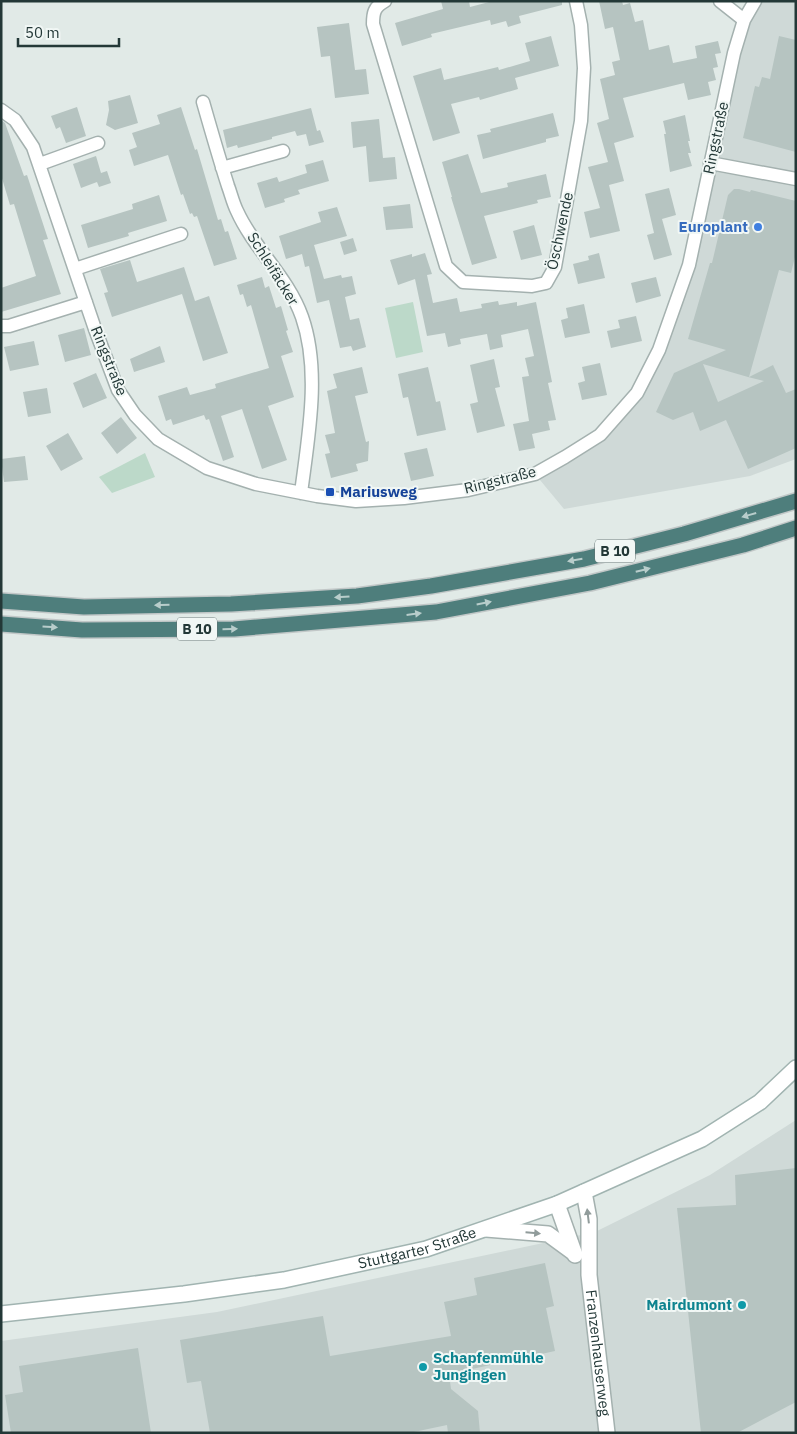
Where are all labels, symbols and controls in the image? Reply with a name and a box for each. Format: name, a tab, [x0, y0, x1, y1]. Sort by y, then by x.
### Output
scale bar	[18, 15, 119, 47]
text: 50 m	[25, 23, 60, 42]
street label: Ringstraße	[699, 100, 732, 176]
street label: Öschwende	[542, 190, 577, 272]
place label: Europlant	[679, 217, 748, 236]
marker: Europlant	[752, 221, 764, 233]
street label: Schleifäcker	[243, 229, 304, 309]
street label: Ringstraße	[87, 323, 132, 398]
street label: Ringstraße	[462, 461, 538, 498]
place label: Mariusweg	[340, 482, 417, 501]
marker: Mariusweg	[324, 486, 336, 498]
one-way arrow	[742, 512, 757, 520]
road number: B 10	[595, 540, 635, 562]
one-way arrow	[567, 557, 583, 565]
one-way arrow	[635, 566, 650, 574]
one-way arrow	[334, 593, 350, 601]
one-way arrow	[476, 599, 492, 607]
one-way arrow	[154, 602, 170, 610]
one-way arrow	[406, 610, 422, 618]
road number: B 10	[177, 618, 217, 640]
one-way arrow	[42, 624, 58, 632]
one-way arrow	[222, 625, 238, 633]
one-way arrow	[583, 1207, 591, 1223]
street label: Stuttgarter Straße	[356, 1222, 479, 1273]
one-way arrow	[526, 1229, 542, 1237]
street label: Franzenhauserweg	[582, 1289, 615, 1417]
place label: Mairdumont	[646, 1295, 732, 1314]
marker: Mairdumont	[736, 1299, 748, 1311]
place label: Schapfenmühle Jungingen	[433, 1348, 544, 1384]
marker: Schapfenmühle Jungingen	[417, 1361, 429, 1373]

